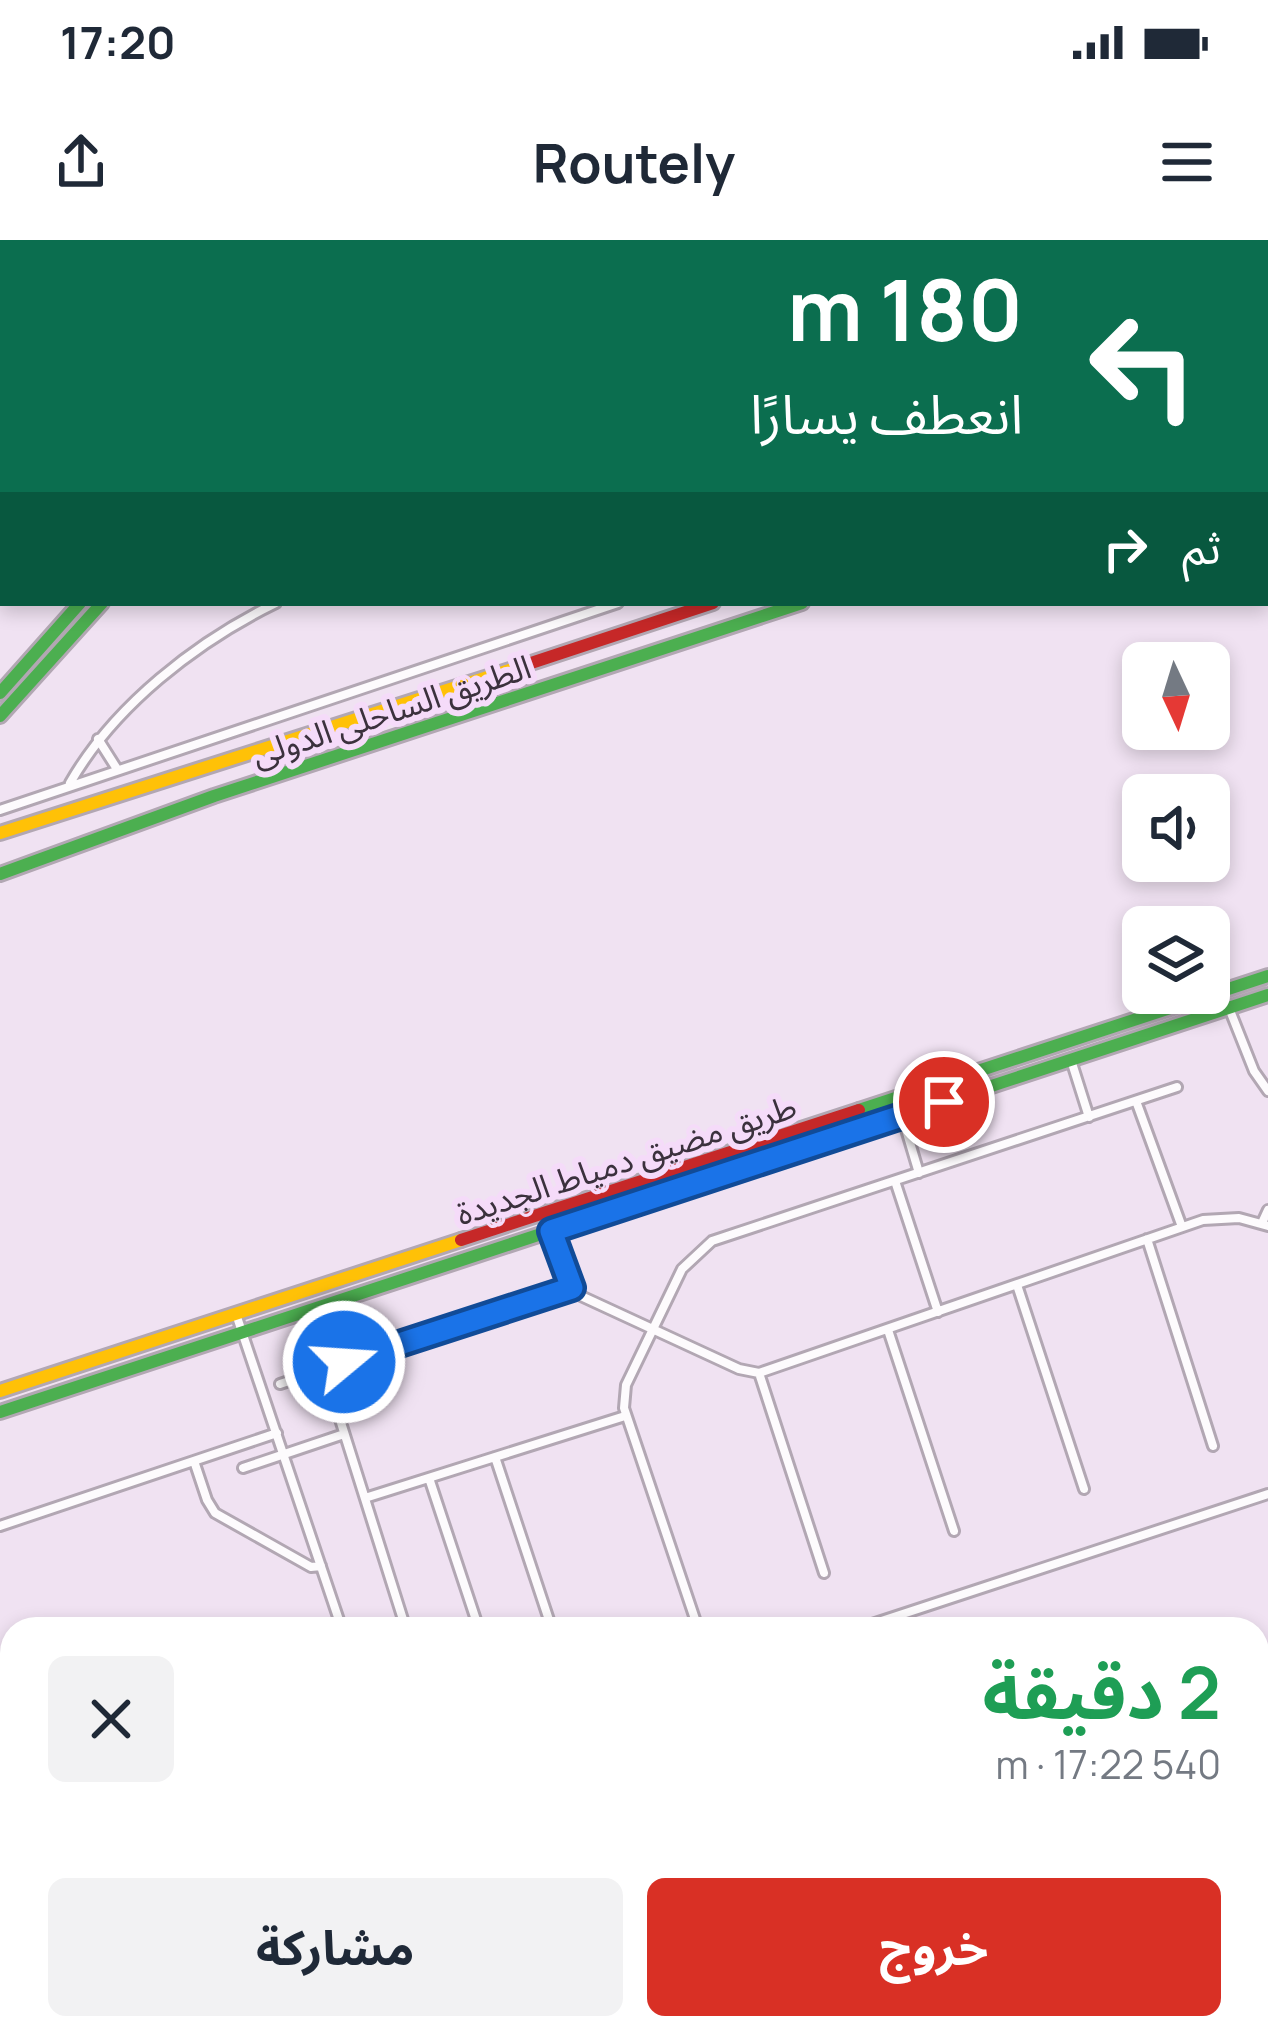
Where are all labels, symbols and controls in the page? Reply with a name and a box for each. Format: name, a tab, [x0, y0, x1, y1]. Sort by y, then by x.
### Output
text: 17:20	[60, 11, 176, 73]
text: Routely	[533, 125, 735, 199]
icon: share	[48, 129, 114, 195]
icon: menu	[1154, 129, 1220, 195]
text: 180 m	[787, 251, 1023, 366]
icon: left	[1065, 288, 1221, 444]
text: انعطف يسارًا	[750, 376, 1023, 450]
icon: right	[1092, 516, 1158, 582]
text: ثم	[1182, 516, 1221, 578]
north arrow	[1122, 642, 1230, 750]
map controls	[1122, 642, 1230, 1014]
street label: الطريق الساحلى الدولى	[246, 644, 536, 776]
button: sound	[1122, 774, 1230, 882]
button: layers	[1122, 906, 1230, 1014]
pin	[893, 1051, 995, 1153]
icon: arrive	[911, 1069, 977, 1135]
street label: طريق مضيق دمياط الجديدة	[450, 1083, 802, 1235]
position arrow	[281, 1299, 407, 1425]
text: 2 دقيقة	[983, 1642, 1221, 1741]
button: close	[48, 1656, 174, 1782]
text: 540 m · 17:22	[995, 1737, 1221, 1791]
button: مشاركة	[48, 1878, 623, 2016]
button: خروج	[647, 1878, 1221, 2016]

